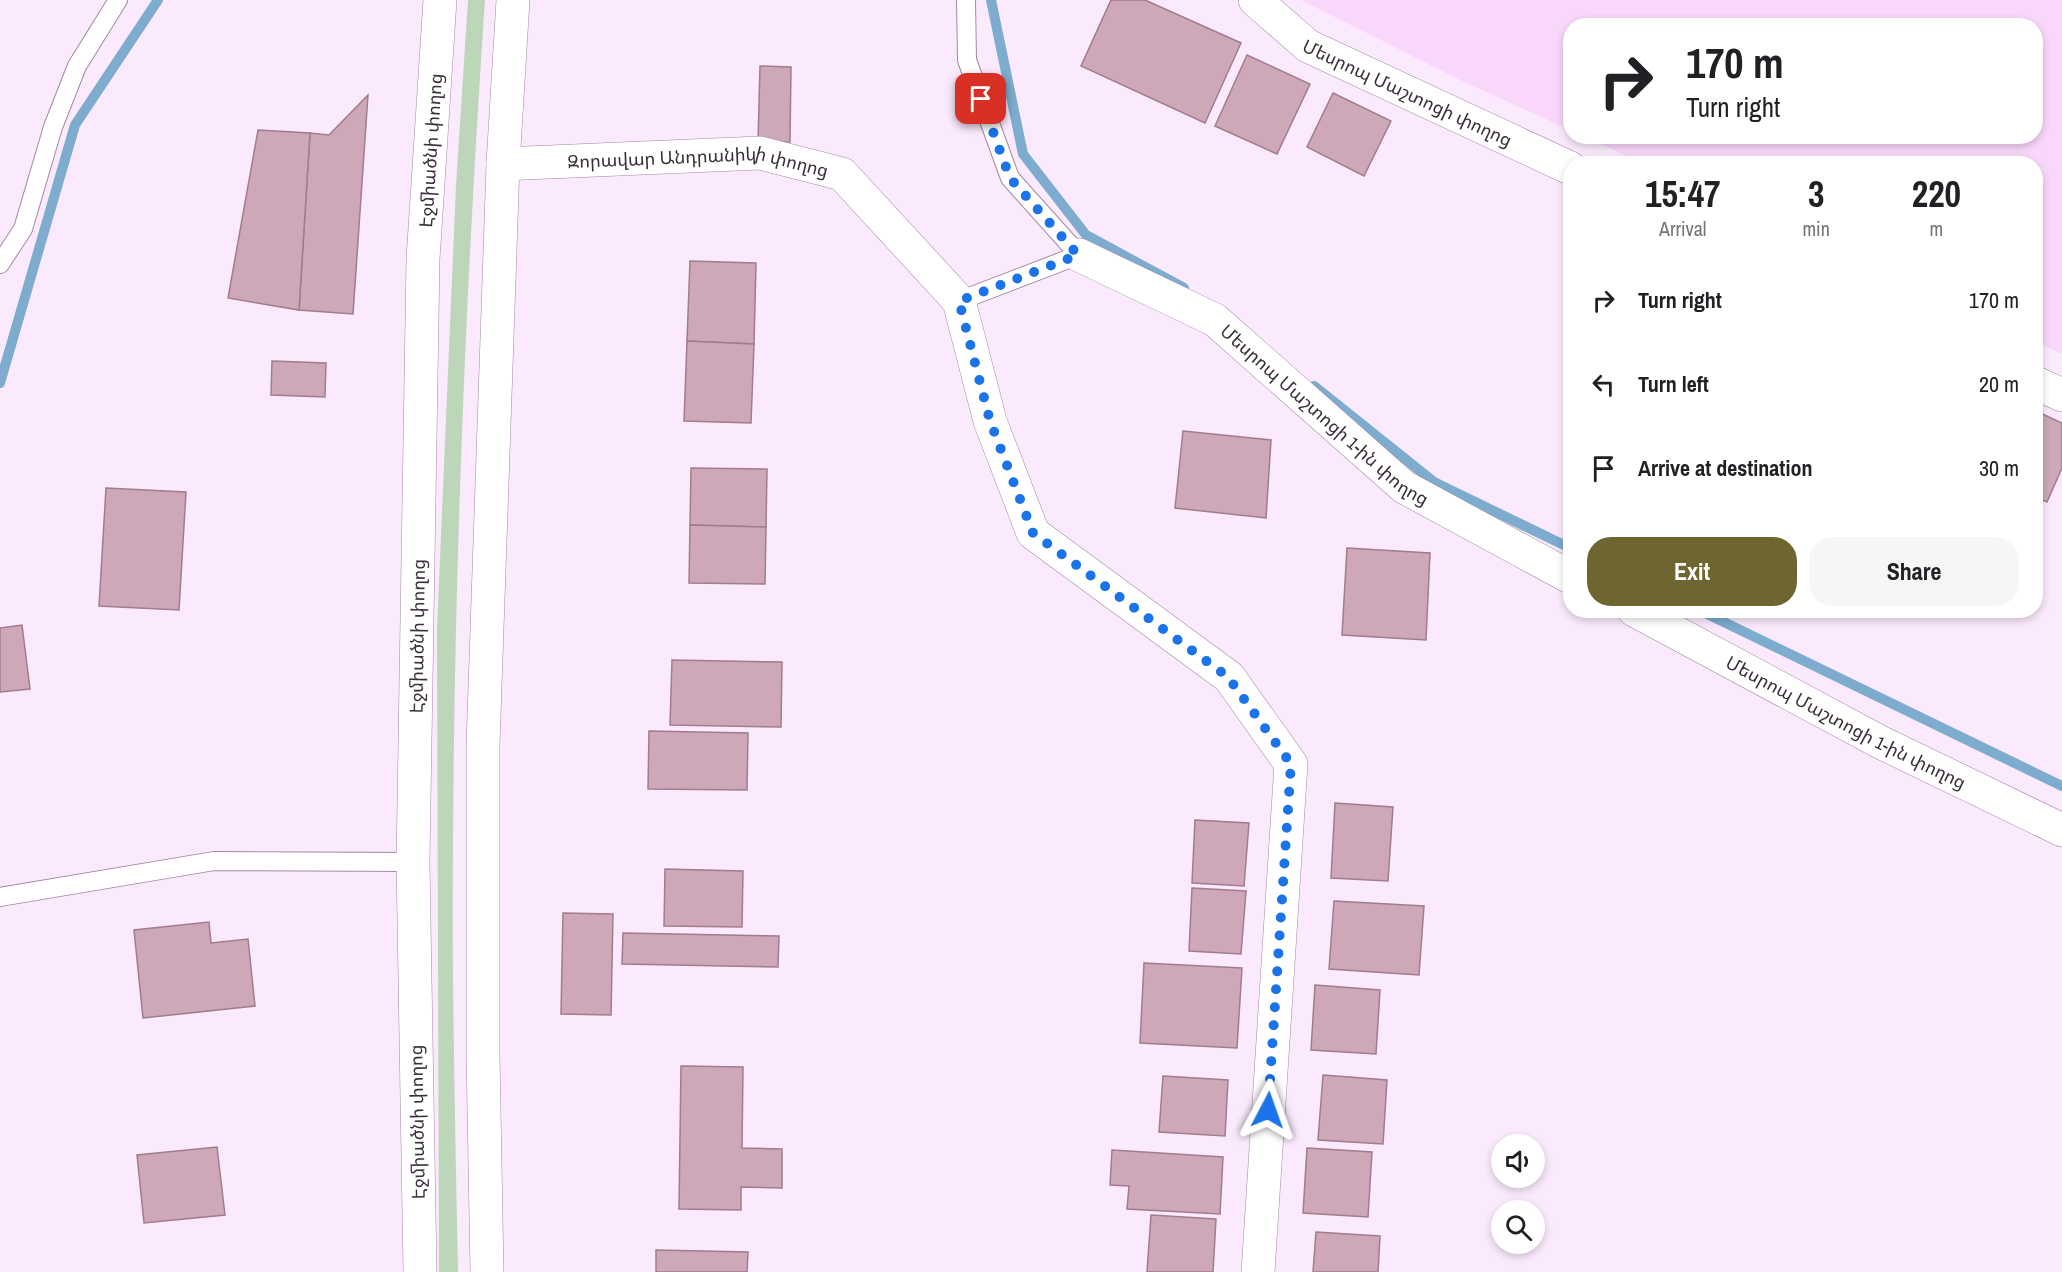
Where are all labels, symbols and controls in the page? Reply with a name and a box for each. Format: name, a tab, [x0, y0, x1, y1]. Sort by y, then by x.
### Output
street label: Մեսրոպ Մաշտոցի փողոց	[1299, 33, 1516, 152]
text: 170 m	[1686, 35, 1784, 91]
icon: right	[1587, 42, 1665, 120]
street label: Էջմիածնի փողոց	[413, 72, 448, 228]
pin	[955, 73, 1006, 124]
icon: arrive	[964, 82, 997, 115]
text: Turn right	[1686, 89, 1780, 125]
street label: Զորավար Անդրանիկի փողոց	[567, 140, 831, 183]
text: 15:47	[1645, 170, 1720, 218]
text: 3	[1808, 170, 1824, 218]
text: 220	[1912, 170, 1961, 218]
text: Arrival	[1659, 215, 1706, 242]
text: min	[1802, 215, 1830, 242]
text: m	[1930, 215, 1943, 242]
icon: right	[1587, 284, 1620, 317]
text: Turn right	[1638, 285, 1722, 315]
text: 170 m	[1969, 285, 2019, 315]
street label: Մեսրոպ Մաշտոցի 1-ին փողոց	[1215, 318, 1434, 511]
icon: left	[1587, 368, 1620, 401]
text: Turn left	[1638, 369, 1709, 399]
text: 20 m	[1979, 369, 2019, 399]
icon: arrive	[1587, 452, 1620, 485]
text: Arrive at destination	[1638, 453, 1812, 483]
text: 30 m	[1979, 453, 2019, 483]
button: Exit	[1587, 537, 1797, 606]
button: Share	[1809, 537, 2019, 606]
street label: Էջմիածնի փողոց	[403, 559, 431, 714]
street label: Մեսրոպ Մաշտոցի 1-ին փողոց	[1722, 649, 1971, 794]
street label: Էջմիածնի փողոց	[403, 1044, 431, 1200]
position arrow	[1236, 1078, 1300, 1142]
map controls	[1491, 1134, 1545, 1254]
button: sound	[1491, 1134, 1545, 1188]
button: search	[1491, 1200, 1545, 1254]

